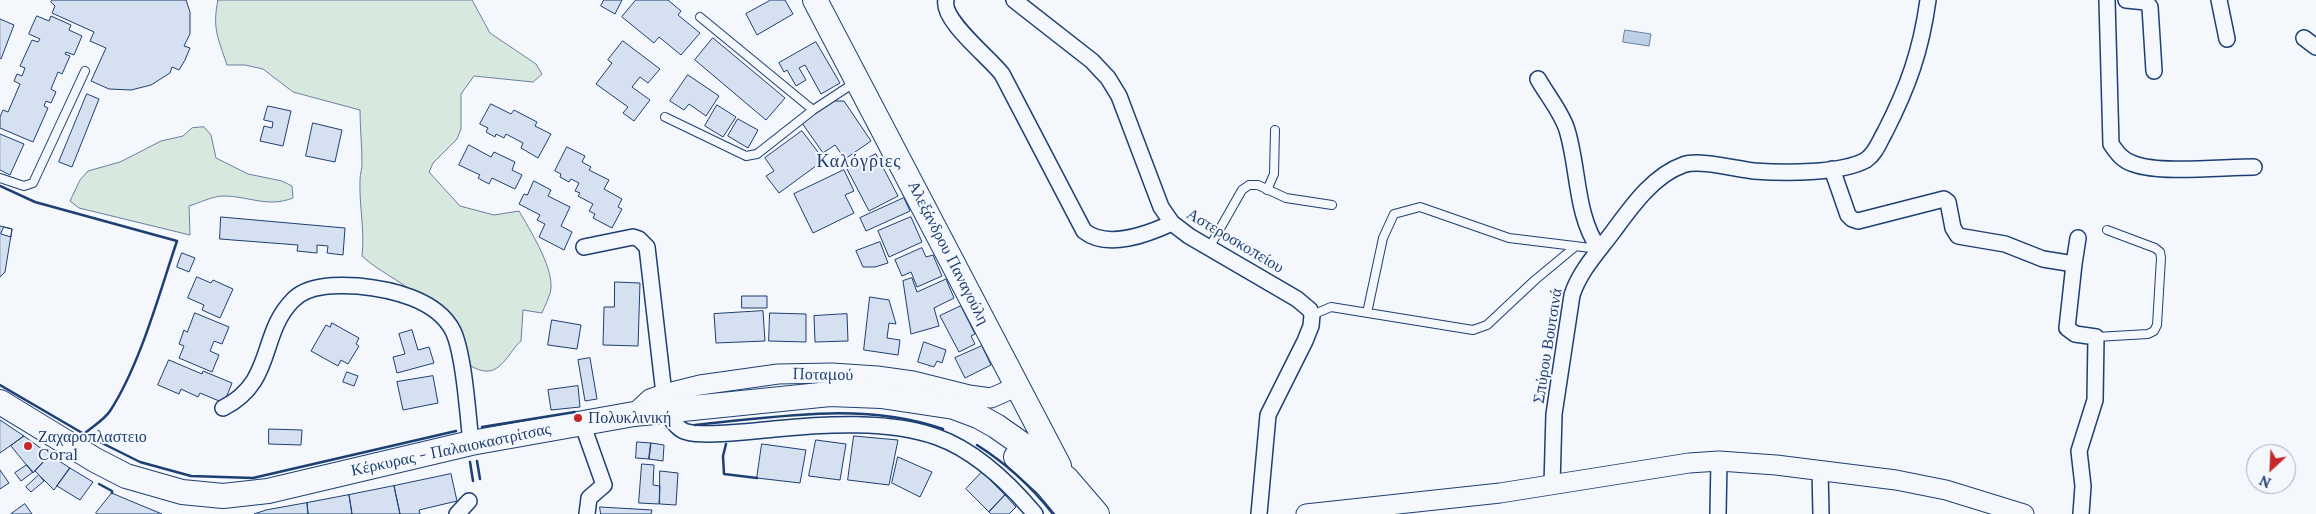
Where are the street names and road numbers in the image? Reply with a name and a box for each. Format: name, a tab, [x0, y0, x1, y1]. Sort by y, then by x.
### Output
street label: Αλεξάνδρου Παναγούλη	[903, 178, 993, 328]
street label: Αστεροσκοπείου	[1183, 204, 1287, 278]
street label: Σπύρου Βουτσινά	[1529, 287, 1567, 405]
street label: Ποταμού	[792, 365, 854, 385]
street label: Κέρκυρας - Παλαιοκαστρίτσας	[349, 419, 553, 481]

